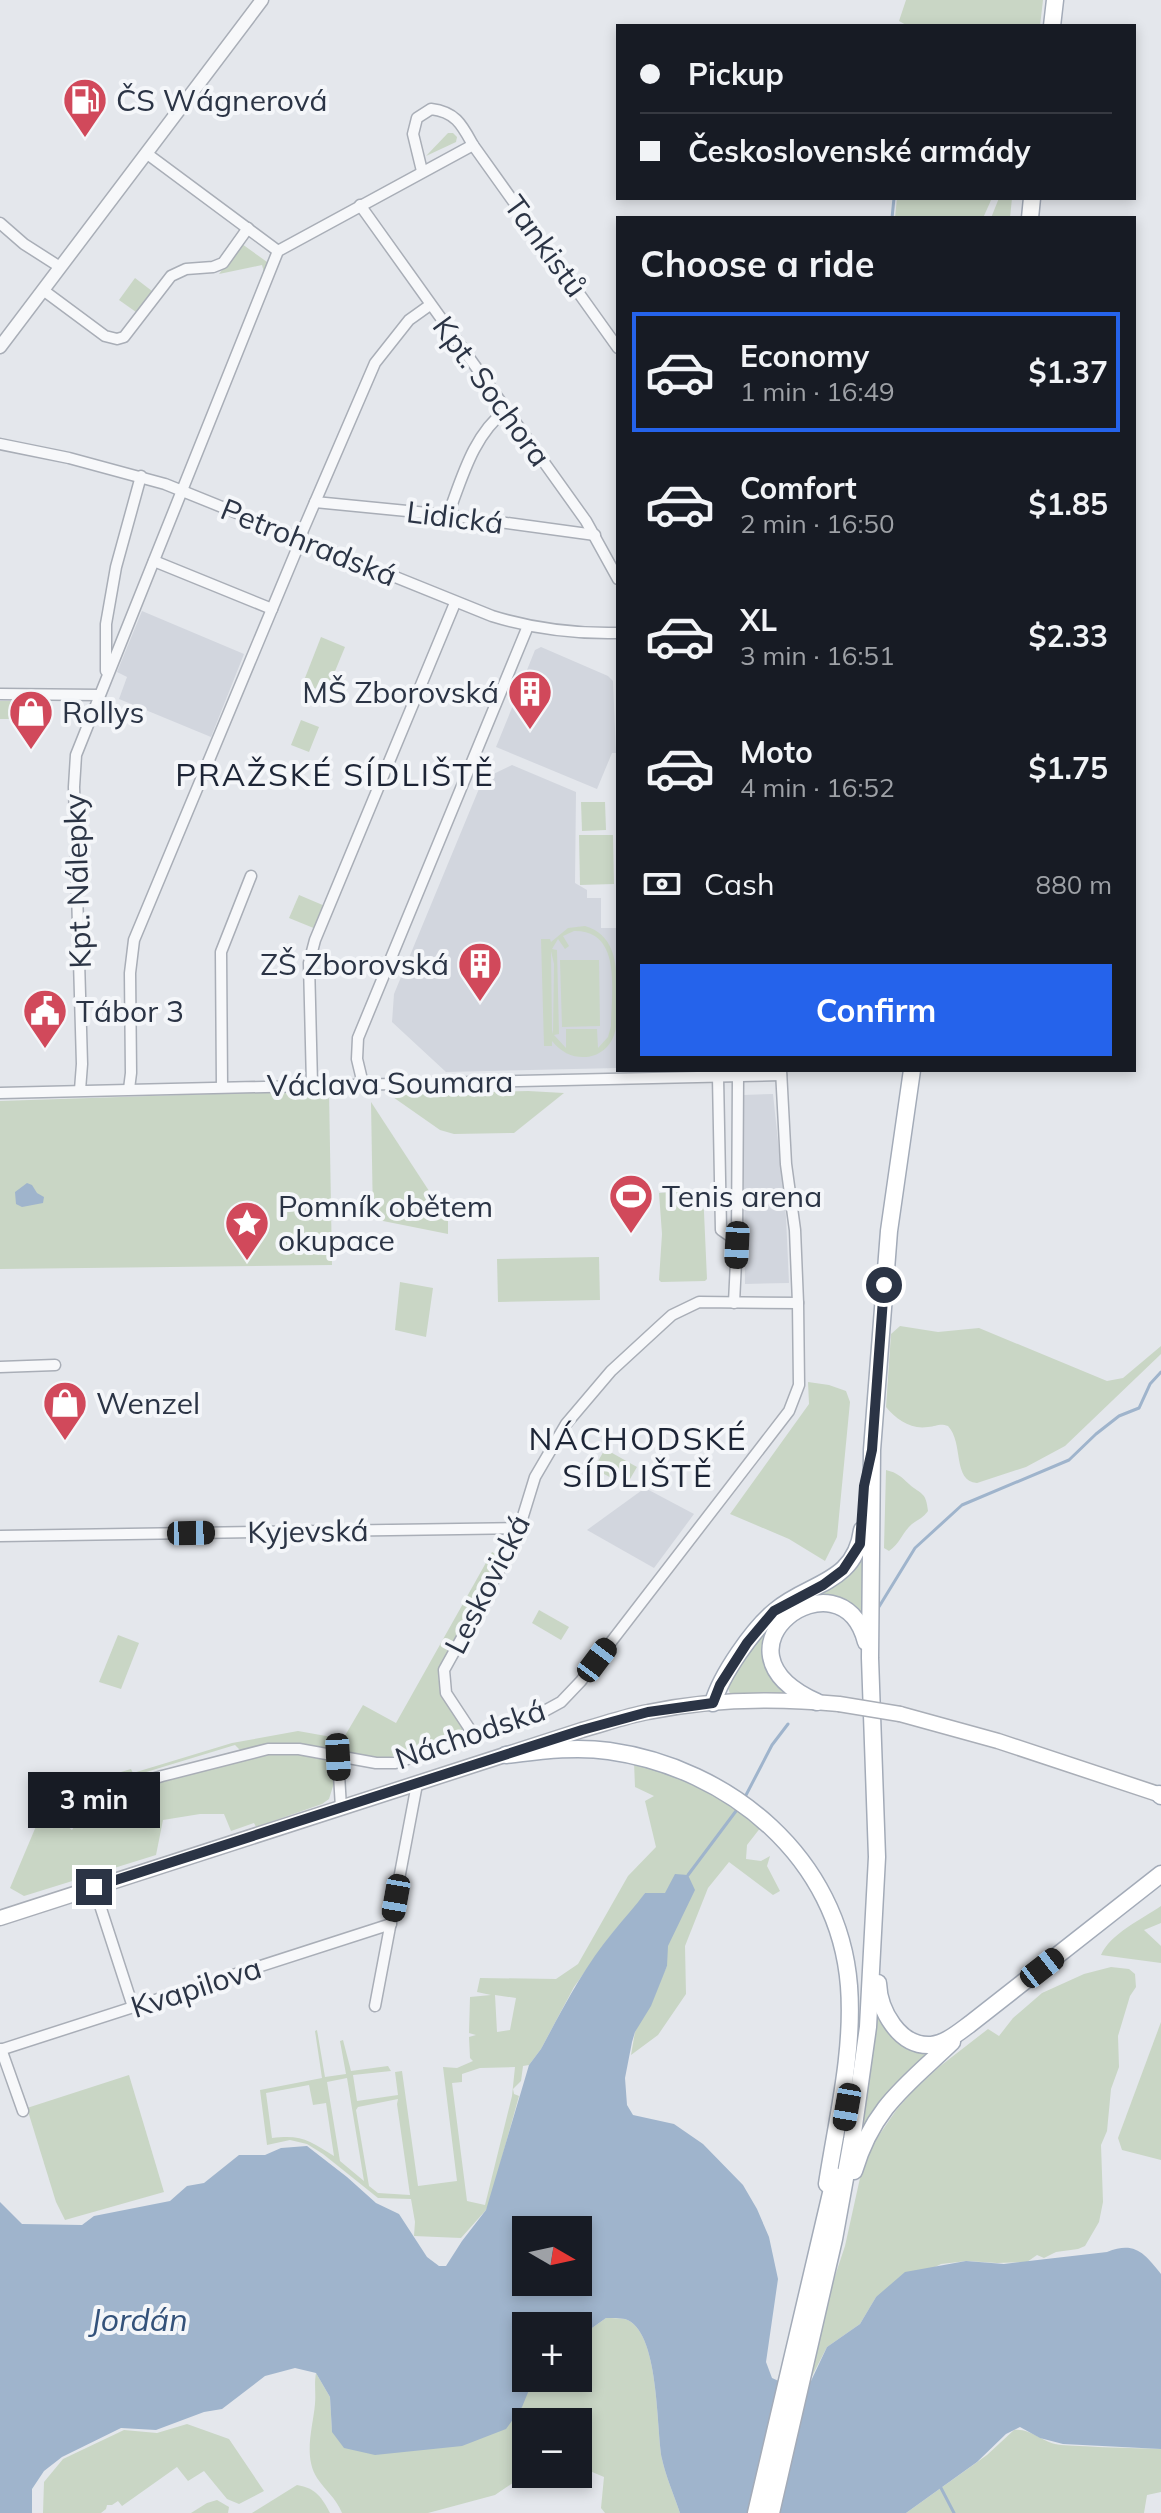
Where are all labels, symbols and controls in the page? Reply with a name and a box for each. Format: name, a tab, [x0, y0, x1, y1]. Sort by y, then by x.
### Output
text: Pickup	[688, 55, 784, 93]
fuel station icon: ČS Wágnerová	[61, 76, 109, 139]
place label: ČS Wágnerová	[116, 81, 328, 119]
text: Československé armády	[688, 132, 1031, 170]
street label: Tankistů	[496, 188, 596, 304]
text: Choose a ride	[640, 241, 874, 286]
street label: Kpt. Sochora	[425, 308, 559, 474]
icon: car	[644, 336, 716, 408]
text: Economy	[740, 337, 869, 375]
text: $1.37	[1029, 353, 1108, 391]
text: 1 min · 16:49	[740, 375, 895, 408]
icon: car	[644, 468, 716, 540]
text: Comfort	[740, 469, 857, 507]
text: $1.85	[1029, 485, 1108, 523]
street label: Petrohradská	[216, 490, 402, 594]
street label: Lidická	[405, 492, 505, 542]
text: 2 min · 16:50	[740, 507, 895, 540]
icon: car	[644, 600, 716, 672]
text: XL	[740, 601, 777, 639]
text: $2.33	[1029, 617, 1108, 655]
text: 3 min · 16:51	[740, 639, 895, 672]
building icon: MŠ Zborovská	[506, 668, 554, 731]
place label: MŠ Zborovská	[302, 673, 499, 711]
shop icon: Rollys	[7, 688, 55, 751]
place label: Rollys	[62, 693, 144, 731]
icon: car	[644, 732, 716, 804]
text: Moto	[740, 733, 813, 771]
text: $1.75	[1029, 749, 1108, 787]
district label: PRAŽSKÉ SÍDLIŠTĚ	[175, 754, 495, 794]
text: 4 min · 16:52	[740, 771, 895, 804]
street label: Kpt. Nálepky	[55, 793, 99, 969]
icon: cash	[640, 862, 684, 906]
text: Cash	[704, 865, 775, 903]
text: 880 m	[1036, 868, 1112, 901]
building icon: ZŠ Zborovská	[456, 940, 504, 1003]
place label: ZŠ Zborovská	[260, 945, 449, 983]
button: Confirm	[640, 964, 1112, 1056]
public building icon: Tábor 3	[21, 987, 69, 1050]
place label: Tábor 3	[76, 992, 184, 1030]
street label: Václava Soumara	[266, 1062, 514, 1104]
sports icon: Tenis arena	[607, 1172, 655, 1235]
place label: Tenis arena	[662, 1177, 822, 1215]
place label: Pomník obětem okupace	[278, 1187, 493, 1259]
place icon: Pomník obětem okupace	[223, 1199, 271, 1262]
car	[724, 1220, 750, 1270]
route start	[866, 1267, 902, 1303]
shop icon: Wenzel	[41, 1379, 89, 1442]
place label: Wenzel	[96, 1384, 200, 1422]
district label: NÁCHODSKÉ SÍDLIŠTĚ	[528, 1418, 748, 1495]
street label: Leskovická	[436, 1508, 538, 1660]
street label: Kyjevská	[247, 1511, 369, 1551]
car	[167, 1521, 215, 1545]
car	[573, 1634, 621, 1686]
street label: Náchodská	[390, 1691, 550, 1777]
car	[325, 1732, 351, 1782]
callout: 3 min	[28, 1771, 160, 1827]
text: 3 min	[60, 1783, 128, 1816]
route end	[76, 1869, 112, 1905]
car	[380, 1872, 412, 1924]
car	[1016, 1944, 1068, 1992]
street label: Kvapilova	[126, 1948, 266, 2026]
car	[831, 2081, 863, 2133]
north arrow	[512, 2216, 592, 2296]
map controls	[512, 2216, 592, 2488]
water label: Jordán	[87, 2299, 188, 2339]
button: +	[512, 2312, 592, 2392]
button: −	[512, 2408, 592, 2488]

